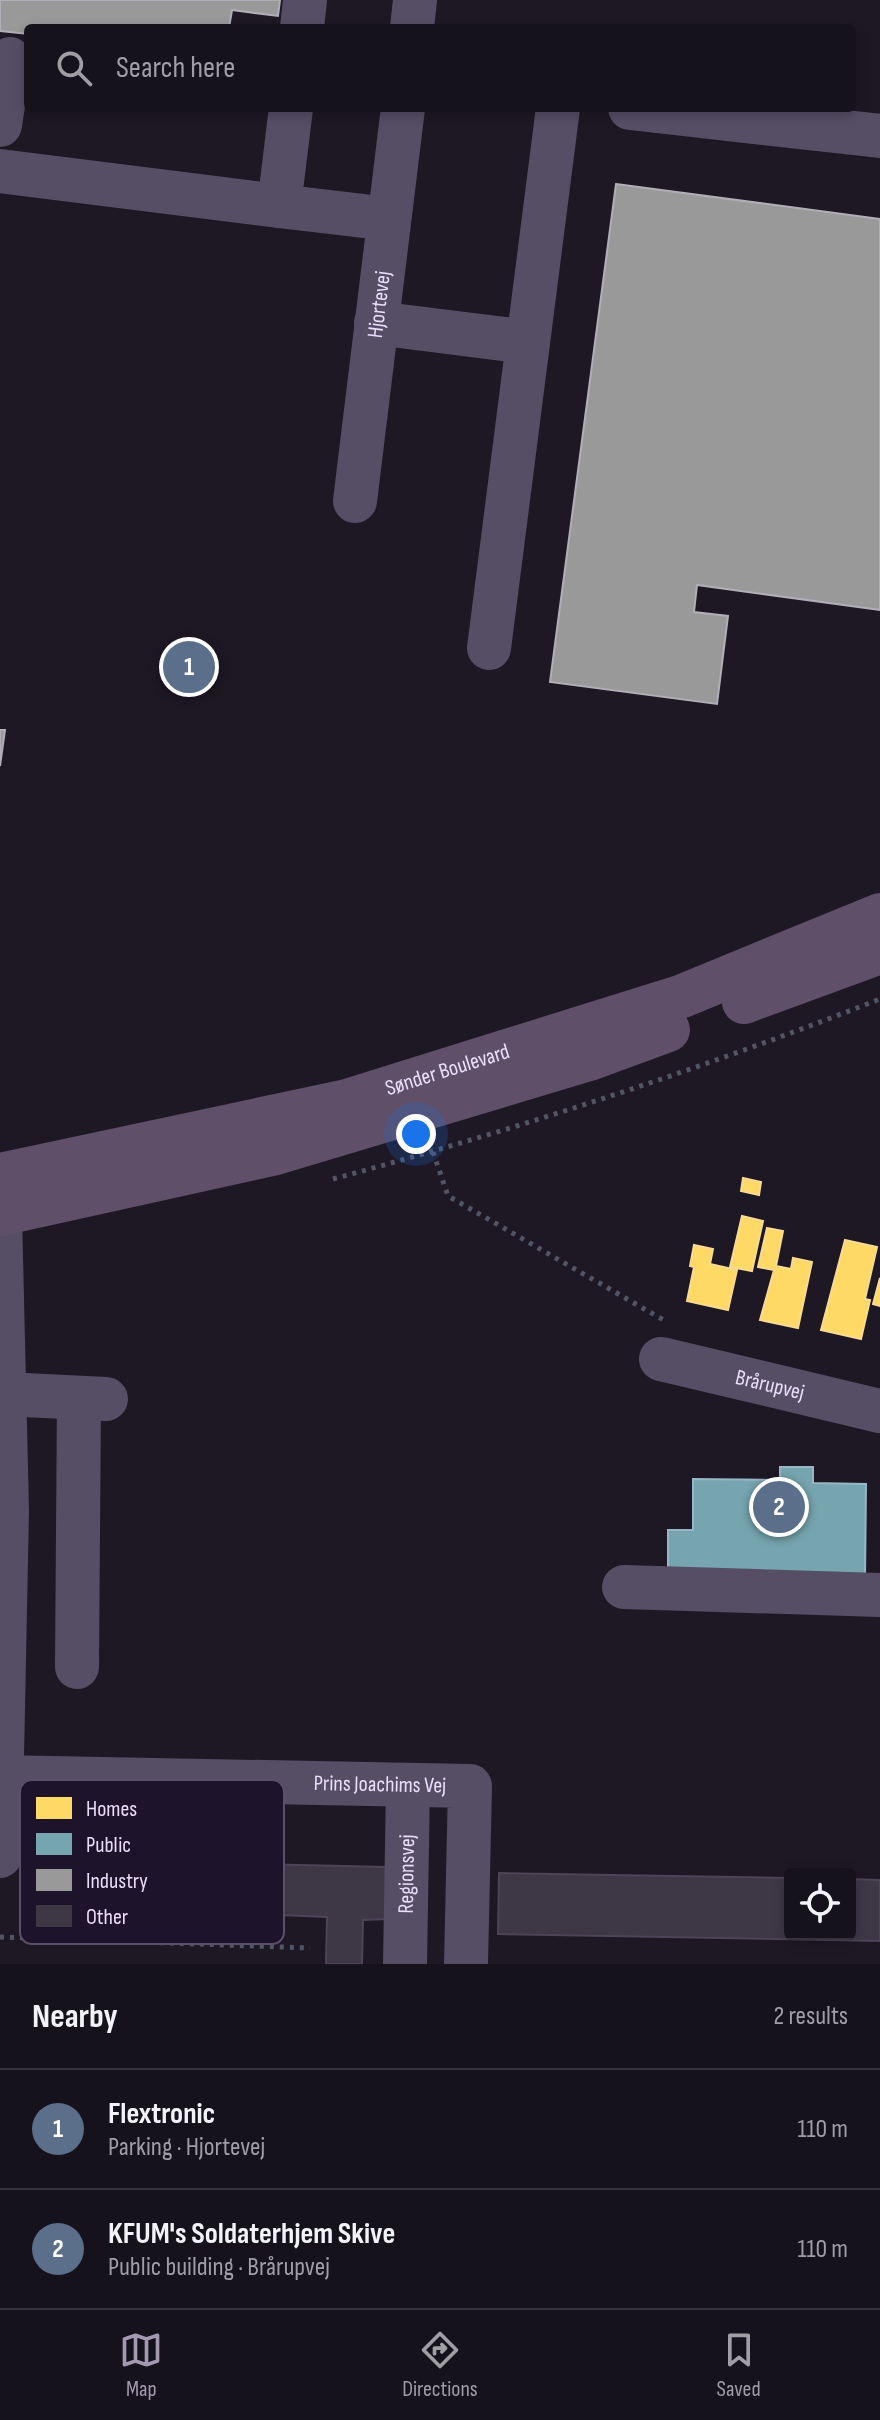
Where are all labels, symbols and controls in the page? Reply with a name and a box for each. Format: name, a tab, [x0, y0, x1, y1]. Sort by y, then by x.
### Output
search box	[24, 24, 856, 112]
icon: search	[52, 46, 96, 90]
text: Search here	[116, 50, 235, 86]
street label: Hjortevej	[362, 269, 396, 339]
pin: 1	[163, 637, 215, 697]
street label: Sønder Boulevard	[382, 1038, 513, 1102]
your location	[396, 1114, 436, 1154]
street label: Brårupvej	[733, 1364, 807, 1406]
pin: 2	[753, 1477, 805, 1537]
street label: Prins Joachims Vej	[313, 1770, 446, 1799]
legend	[20, 1780, 284, 1944]
text: Homes	[86, 1796, 137, 1823]
text: Public	[86, 1832, 131, 1859]
street label: Regionsvej	[392, 1834, 421, 1914]
text: Industry	[86, 1868, 148, 1895]
map controls	[784, 1868, 856, 1940]
button: locate	[784, 1868, 856, 1940]
text: Other	[86, 1904, 128, 1931]
text: Nearby	[32, 1996, 118, 2037]
text: 2 results	[774, 2001, 848, 2032]
text: Flextronic	[108, 2096, 215, 2132]
text: 1	[53, 2114, 63, 2145]
text: 110 m	[797, 2114, 848, 2145]
text: Parking · Hjortevej	[108, 2132, 265, 2163]
text: KFUM's Soldaterhjem Skive	[108, 2216, 395, 2252]
text: 2	[52, 2234, 64, 2265]
text: 110 m	[797, 2234, 848, 2265]
text: Public building · Brårupvej	[108, 2252, 330, 2283]
tab: Map	[119, 2328, 163, 2403]
tab: Directions	[402, 2328, 478, 2403]
tab: Saved	[717, 2328, 761, 2403]

